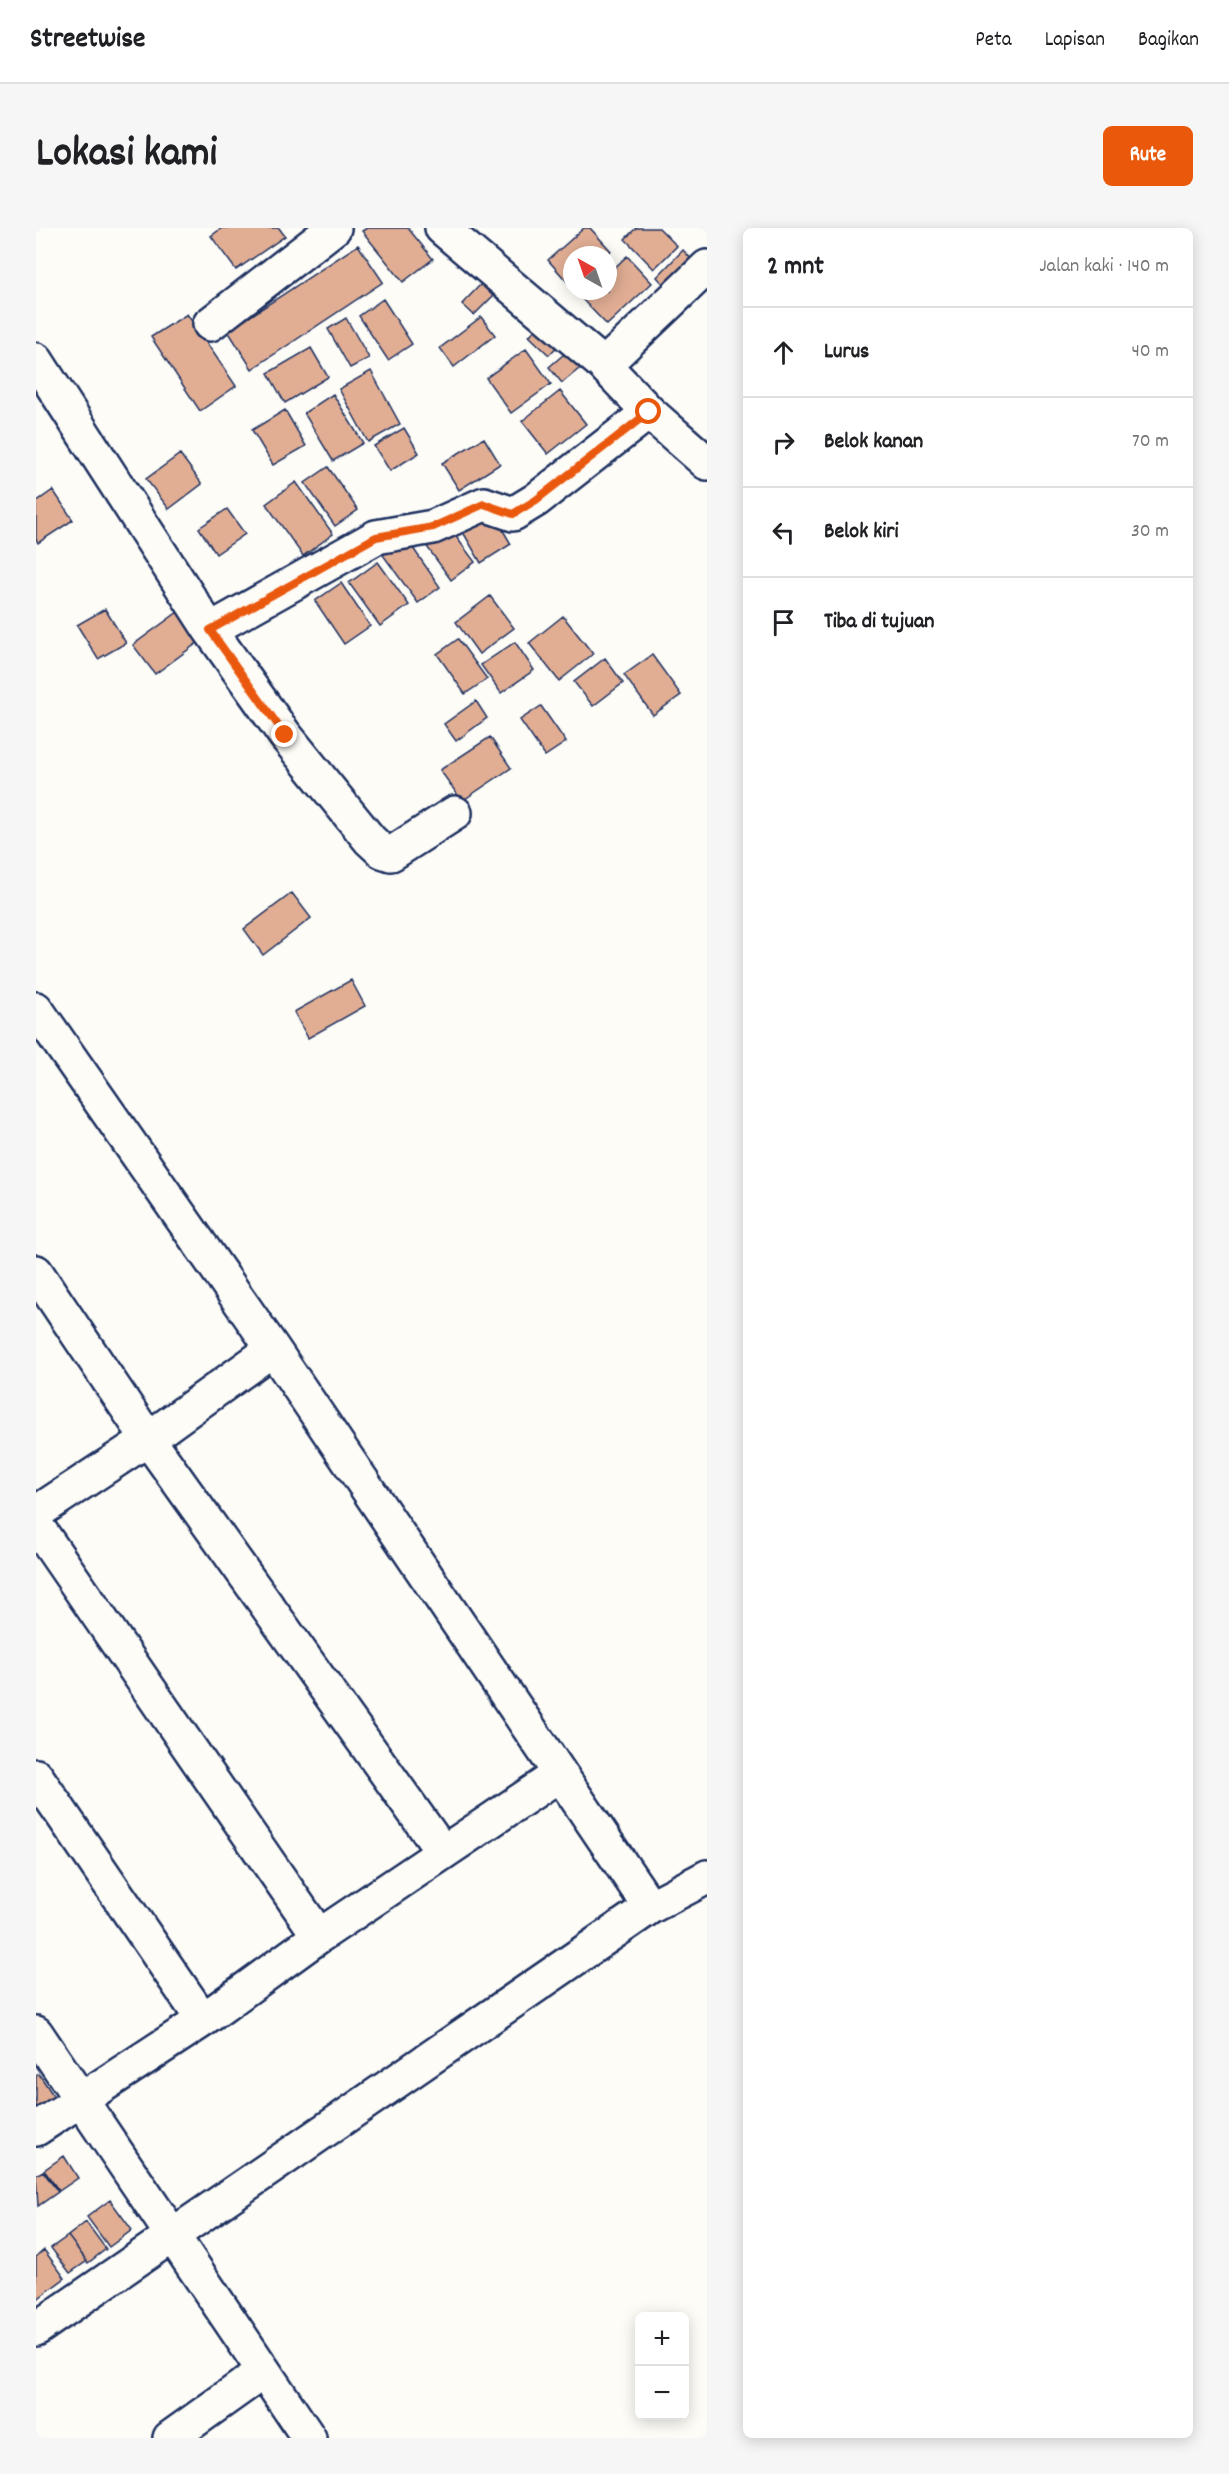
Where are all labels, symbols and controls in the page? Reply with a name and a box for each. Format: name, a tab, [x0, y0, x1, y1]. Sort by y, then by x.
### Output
text: Streetwise	[30, 21, 145, 61]
text: Peta	[975, 26, 1012, 56]
text: Lapisan	[1045, 26, 1105, 56]
text: Bagikan	[1138, 26, 1199, 56]
text: Lokasi kami	[36, 126, 217, 186]
button: Rute	[1103, 126, 1193, 186]
north arrow	[563, 246, 617, 300]
text: 2 mnt	[767, 249, 824, 286]
text: Jalan kaki · 140 m	[1039, 253, 1169, 281]
icon: ahead	[767, 336, 800, 369]
text: Lurus	[824, 337, 869, 368]
text: 40 m	[1131, 338, 1169, 366]
route start	[635, 398, 661, 424]
icon: right	[767, 426, 800, 459]
text: Belok kanan	[824, 427, 923, 458]
text: 70 m	[1132, 428, 1169, 456]
icon: left	[767, 516, 800, 549]
text: Belok kiri	[824, 517, 898, 548]
text: 30 m	[1131, 518, 1169, 546]
icon: arrive	[767, 606, 800, 639]
text: Tiba di tujuan	[824, 607, 934, 638]
route end	[271, 721, 297, 747]
map controls	[635, 2312, 689, 2420]
button: +	[635, 2312, 689, 2366]
button: −	[635, 2366, 689, 2420]

